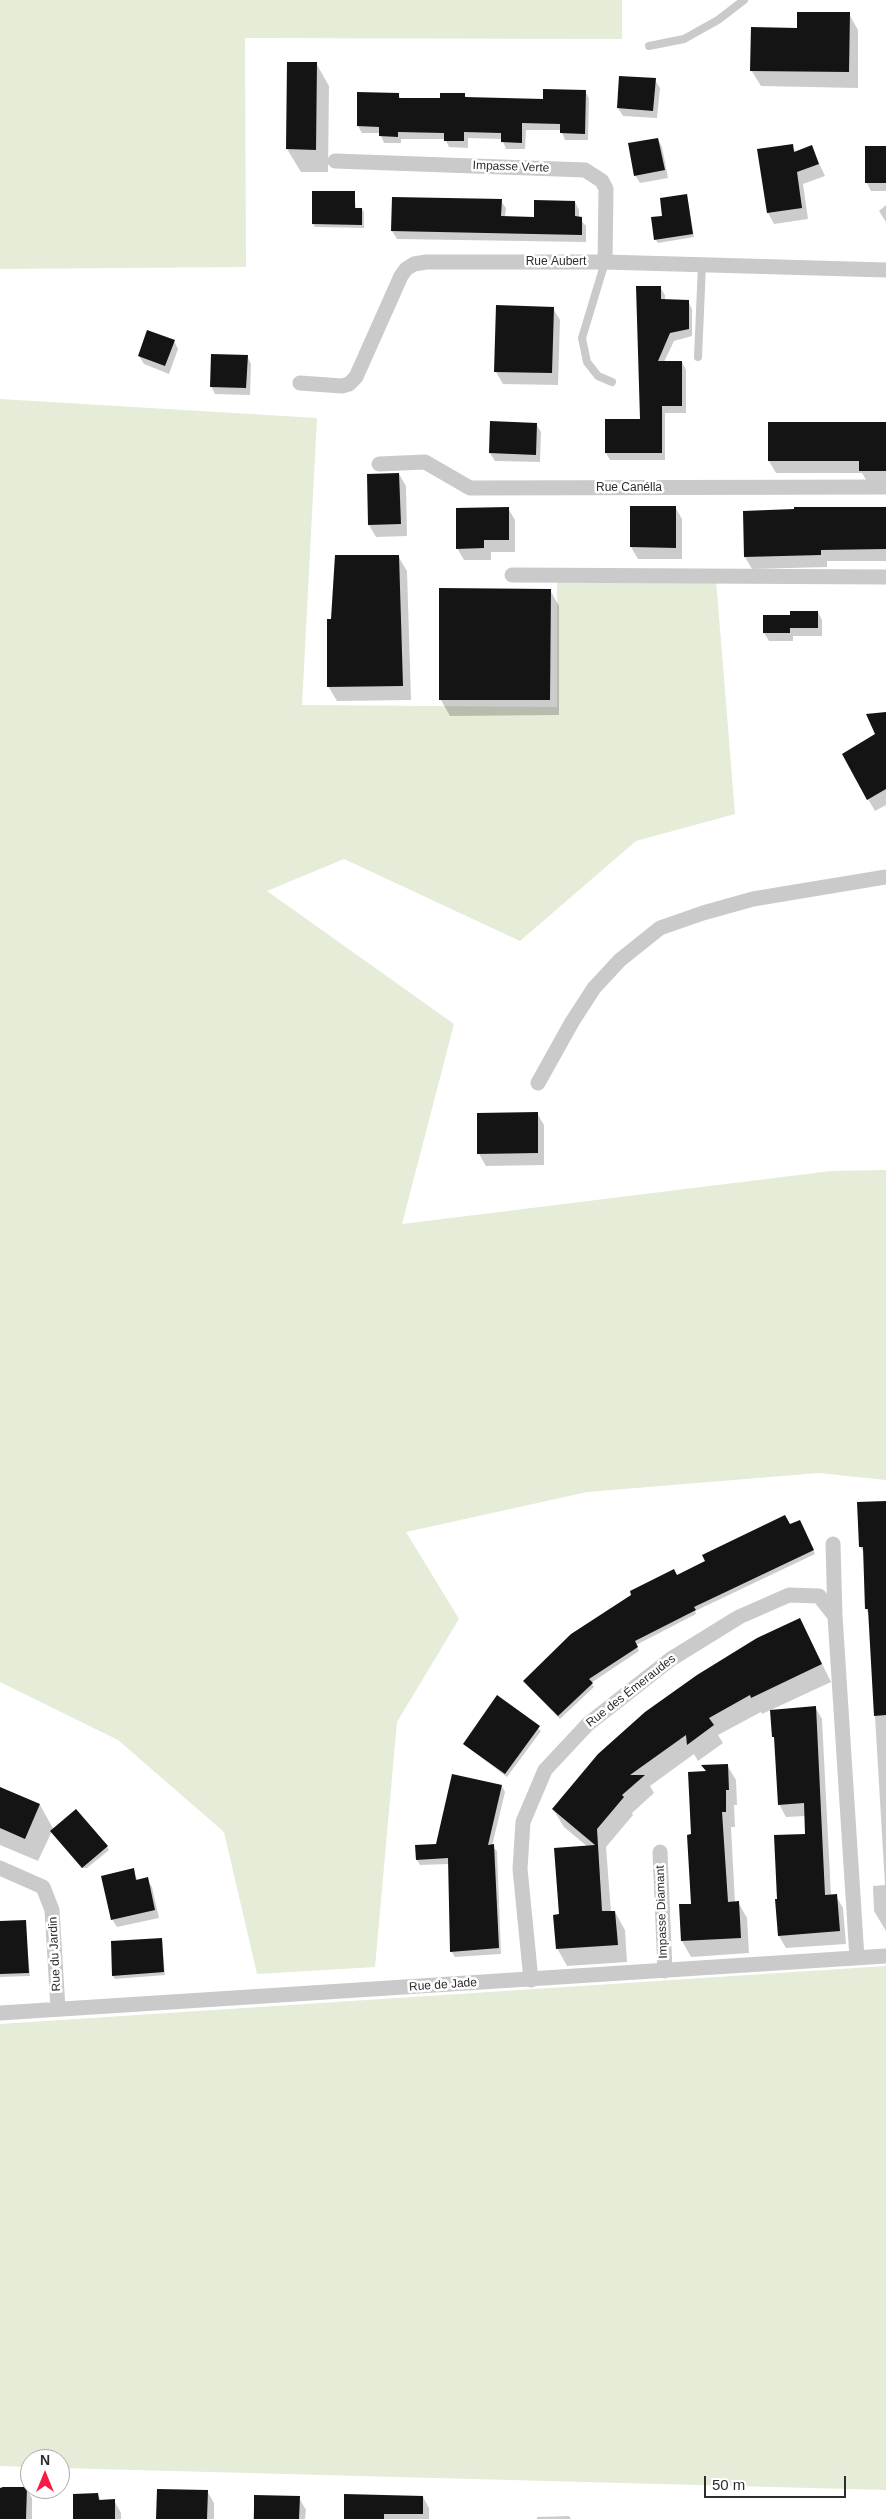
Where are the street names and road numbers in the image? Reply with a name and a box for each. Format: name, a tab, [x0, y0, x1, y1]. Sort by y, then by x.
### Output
street label: Impasse Verte	[472, 158, 550, 176]
street label: Rue Aubert	[526, 255, 586, 269]
street label: Rue Canélla	[596, 481, 662, 495]
street label: Rue des Émeraudes	[583, 1652, 679, 1730]
street label: Impasse Diamant	[653, 1865, 671, 1959]
street label: Rue du Jardin	[46, 1916, 64, 1992]
street label: Rue de Jade	[409, 1975, 477, 1995]

